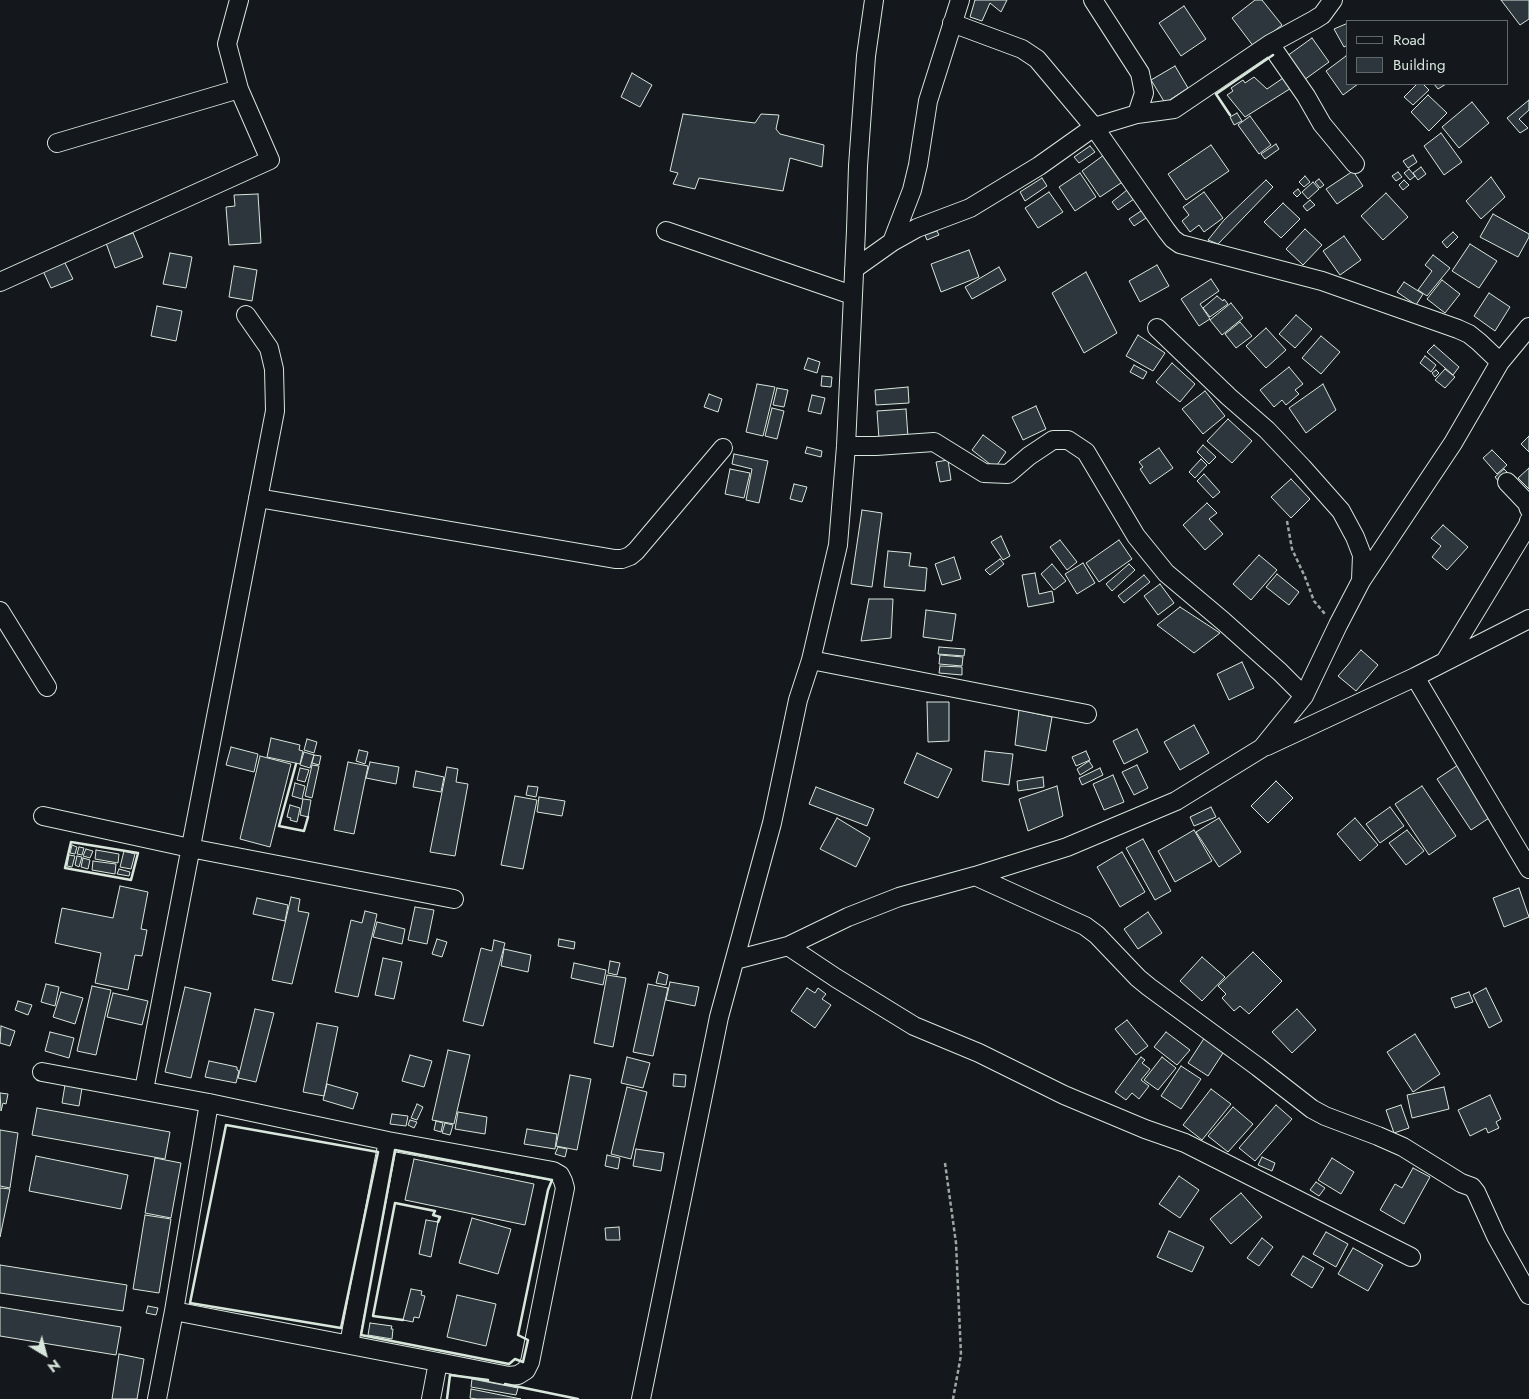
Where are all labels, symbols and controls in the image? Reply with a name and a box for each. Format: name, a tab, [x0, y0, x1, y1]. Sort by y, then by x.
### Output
legend	[1346, 20, 1509, 85]
text: Road	[1393, 29, 1425, 51]
text: Building	[1393, 54, 1445, 76]
north arrow	[20, 1329, 70, 1379]
text: N	[44, 1355, 64, 1377]

